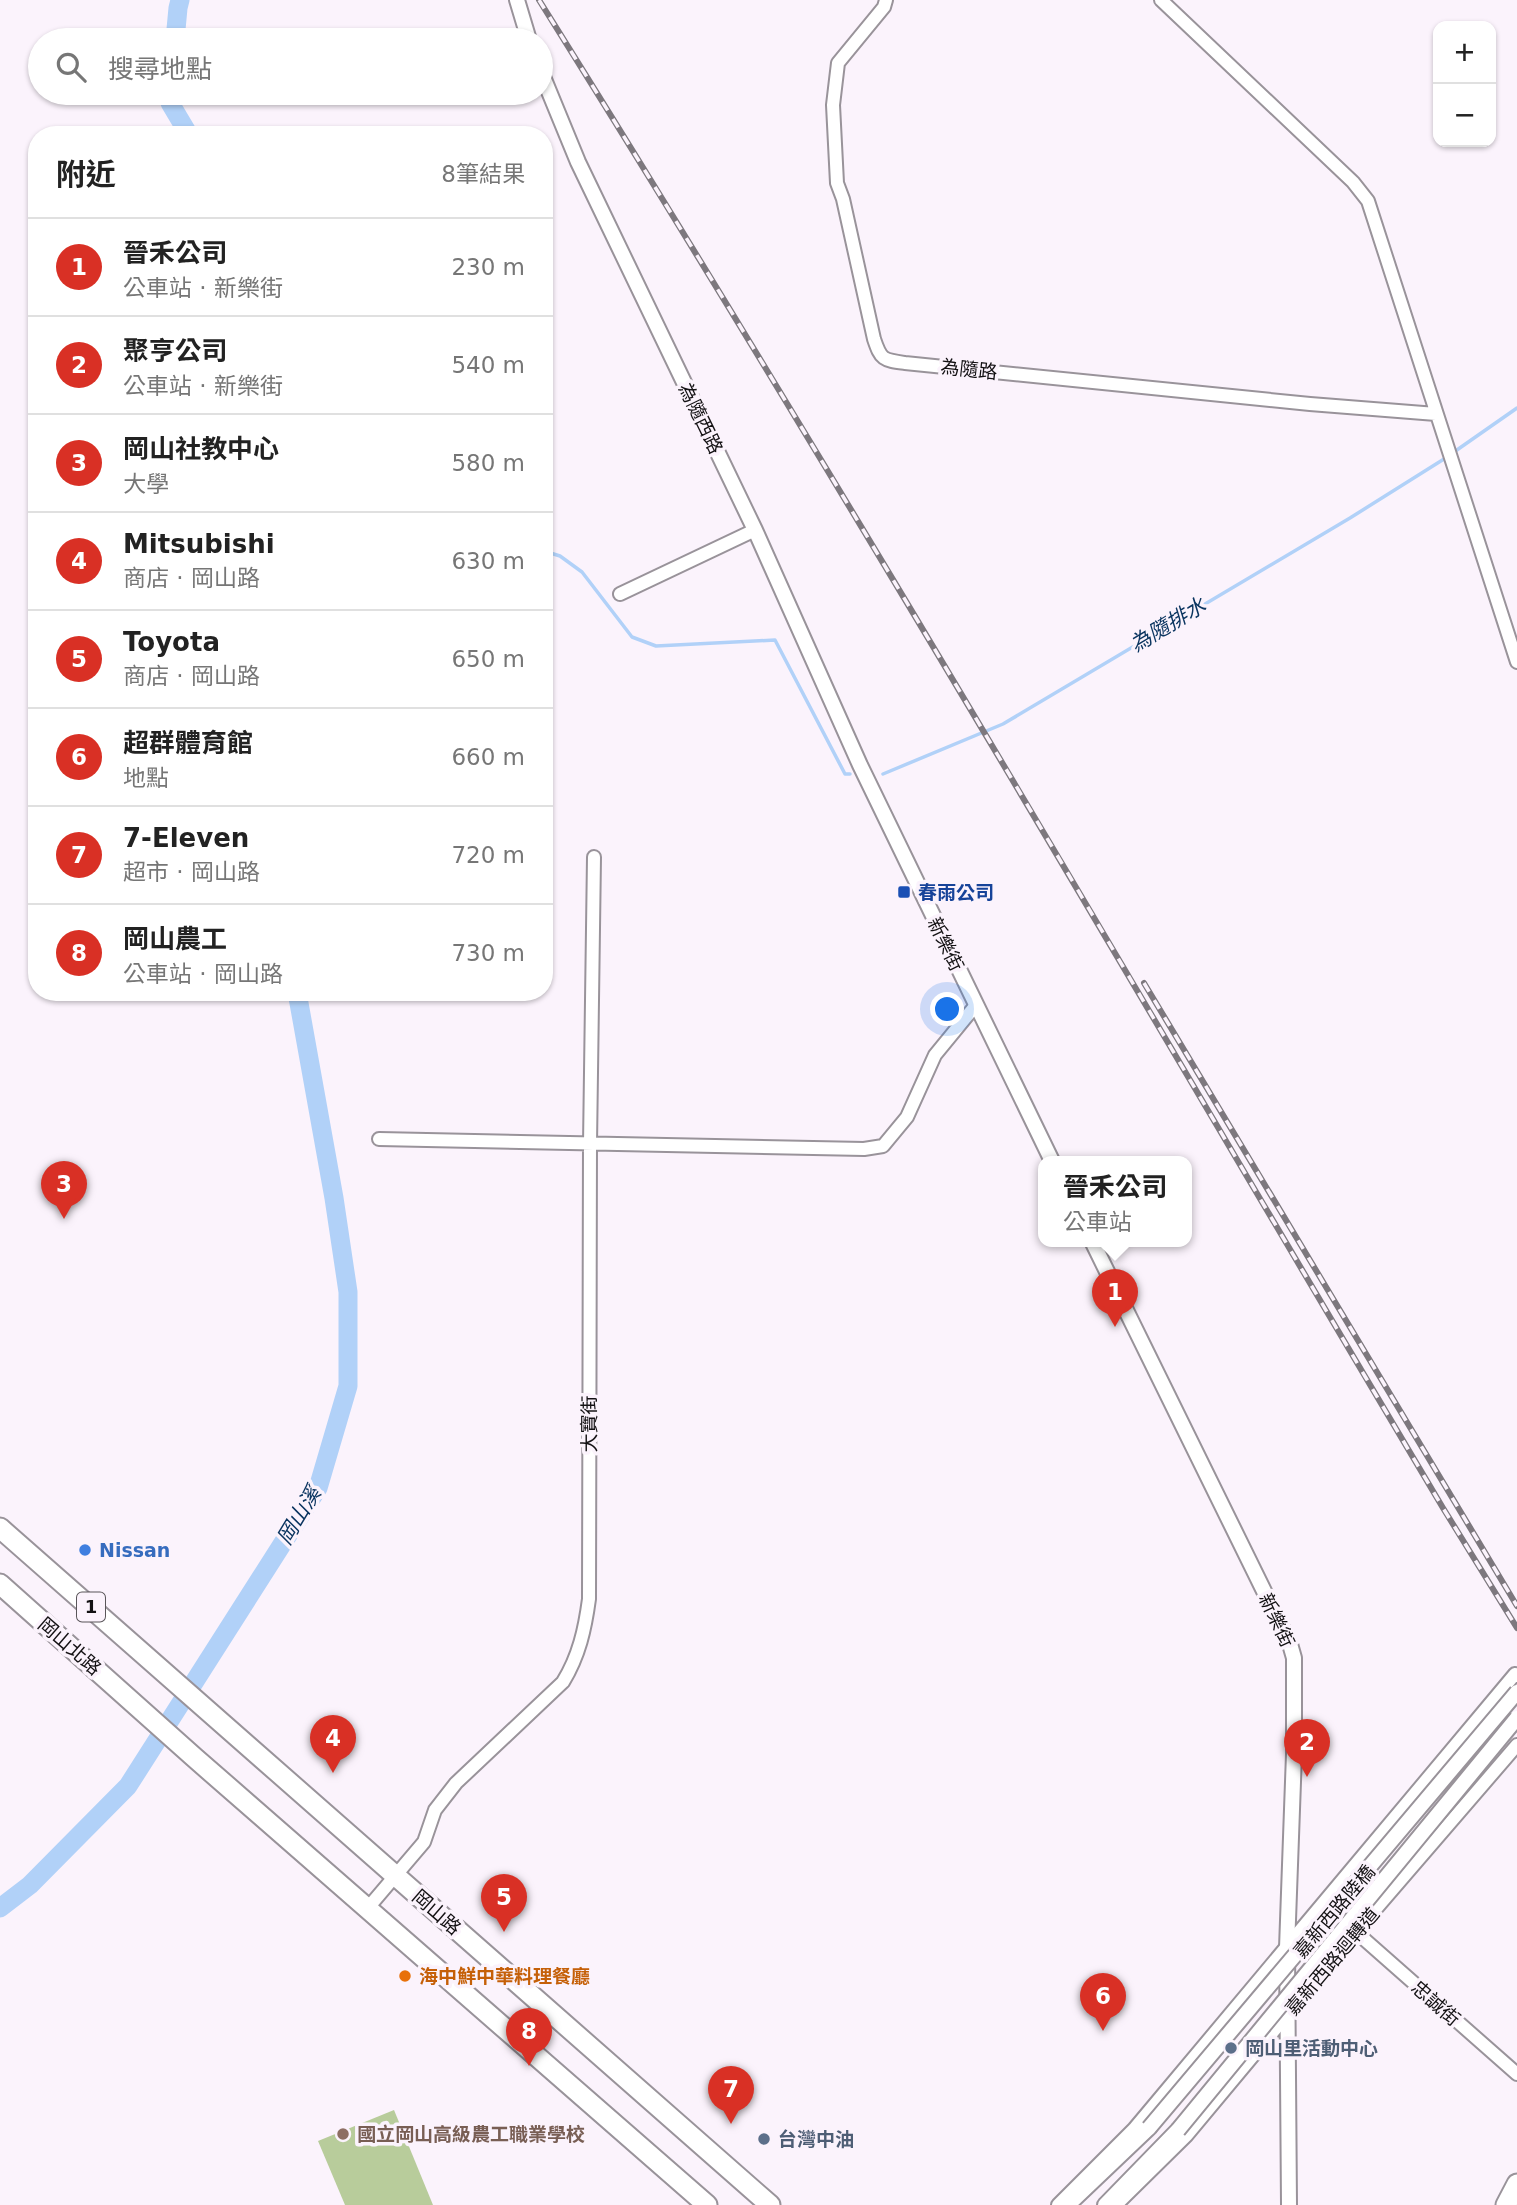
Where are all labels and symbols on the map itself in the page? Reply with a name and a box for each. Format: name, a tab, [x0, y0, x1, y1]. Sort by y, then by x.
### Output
street label: 為隨路	[939, 355, 999, 383]
street label: 為隨西路	[674, 379, 728, 457]
water label: 為隨排水	[1126, 593, 1211, 657]
place label: 春雨公司	[918, 881, 994, 903]
marker: 春雨公司	[896, 884, 912, 900]
street label: 新樂街	[924, 914, 968, 974]
your location	[930, 992, 964, 1026]
pin: 3	[41, 1161, 87, 1219]
pin: 1	[1092, 1269, 1138, 1327]
street label: 大寶街	[578, 1395, 600, 1453]
water label: 岡山溪	[272, 1480, 327, 1549]
place label: Nissan	[99, 1539, 170, 1561]
marker: Nissan	[77, 1542, 93, 1558]
street label: 新樂街	[1255, 1590, 1299, 1650]
road number: 1	[77, 1592, 105, 1622]
street label: 岡山北路	[34, 1613, 106, 1679]
pin: 4	[310, 1715, 356, 1773]
pin: 2	[1284, 1719, 1330, 1777]
street label: 嘉新西路陸橋	[1289, 1860, 1379, 1962]
pin: 5	[481, 1874, 527, 1932]
street label: 岡山路	[408, 1885, 466, 1939]
street label: 嘉新西路迴轉道	[1281, 1903, 1383, 2019]
place label: 海中鮮中華料理餐廳	[419, 1965, 590, 1987]
marker: 海中鮮中華料理餐廳	[397, 1968, 413, 1984]
pin: 6	[1080, 1973, 1126, 2031]
street label: 忠誠街	[1407, 1976, 1465, 2030]
pin: 8	[506, 2008, 552, 2066]
place label: 岡山里活動中心	[1245, 2037, 1378, 2059]
marker: 岡山里活動中心	[1223, 2040, 1239, 2056]
pin: 7	[708, 2066, 754, 2124]
place label: 國立岡山高級農工職業學校	[357, 2123, 585, 2145]
marker: 國立岡山高級農工職業學校	[335, 2126, 351, 2142]
place label: 台灣中油	[778, 2128, 854, 2150]
marker: 台灣中油	[756, 2131, 772, 2147]

